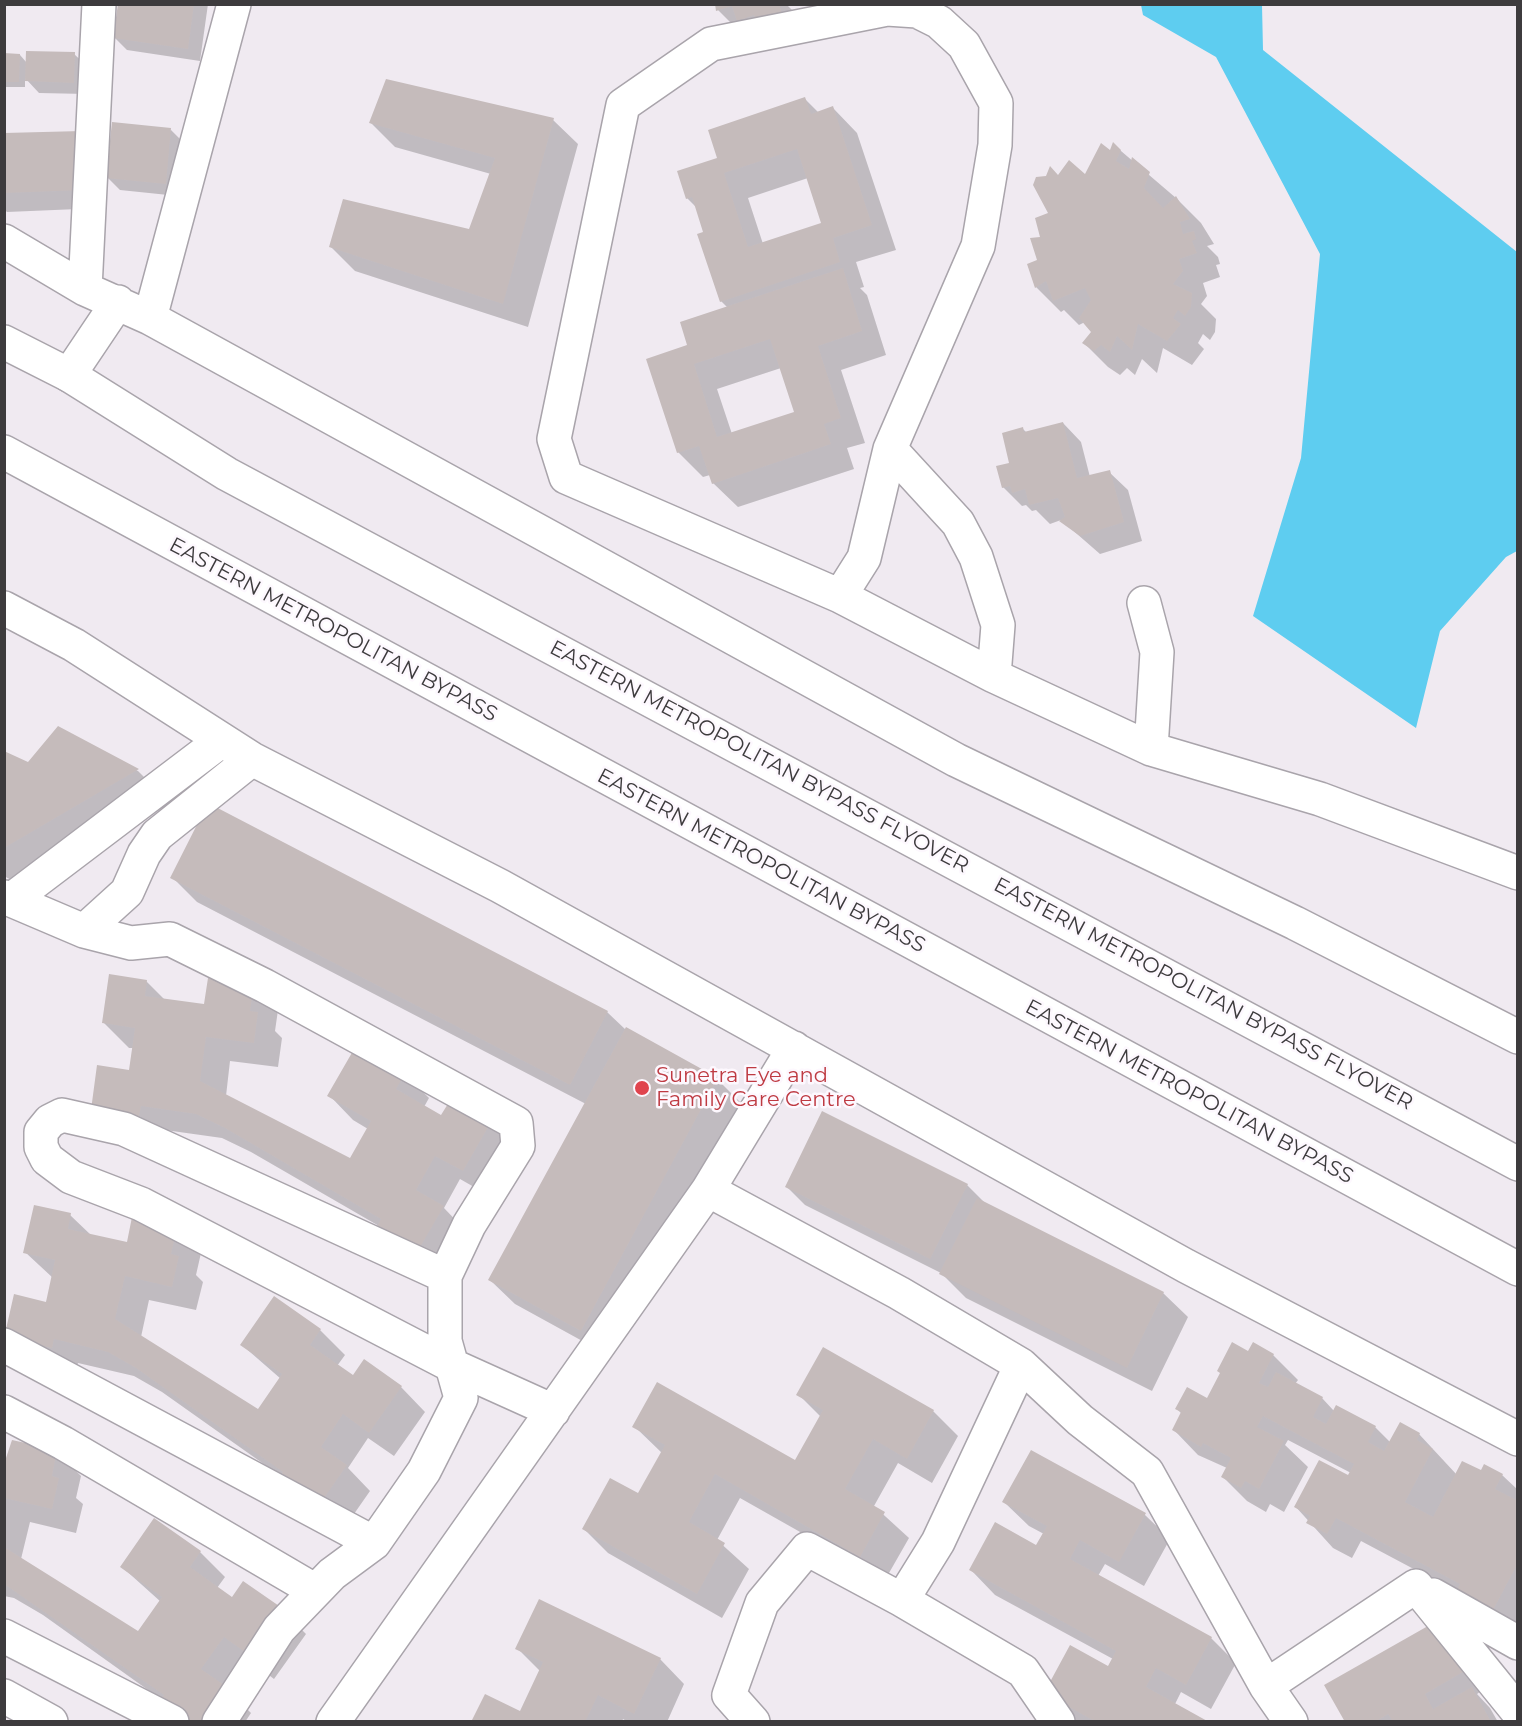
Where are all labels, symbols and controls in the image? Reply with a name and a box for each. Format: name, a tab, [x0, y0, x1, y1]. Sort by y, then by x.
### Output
street label: EASTERN METROPOLITAN BYPASS	[165, 533, 501, 727]
street label: EASTERN METROPOLITAN BYPASS FLYOVER	[545, 635, 973, 879]
street label: EASTERN METROPOLITAN BYPASS	[593, 764, 929, 958]
street label: EASTERN METROPOLITAN BYPASS FLYOVER	[989, 872, 1417, 1116]
street label: EASTERN METROPOLITAN BYPASS	[1021, 995, 1357, 1189]
place label: Sunetra Eye and Family Care Centre	[656, 1063, 856, 1113]
marker: Sunetra Eye and Family Care Centre	[633, 1079, 651, 1097]

